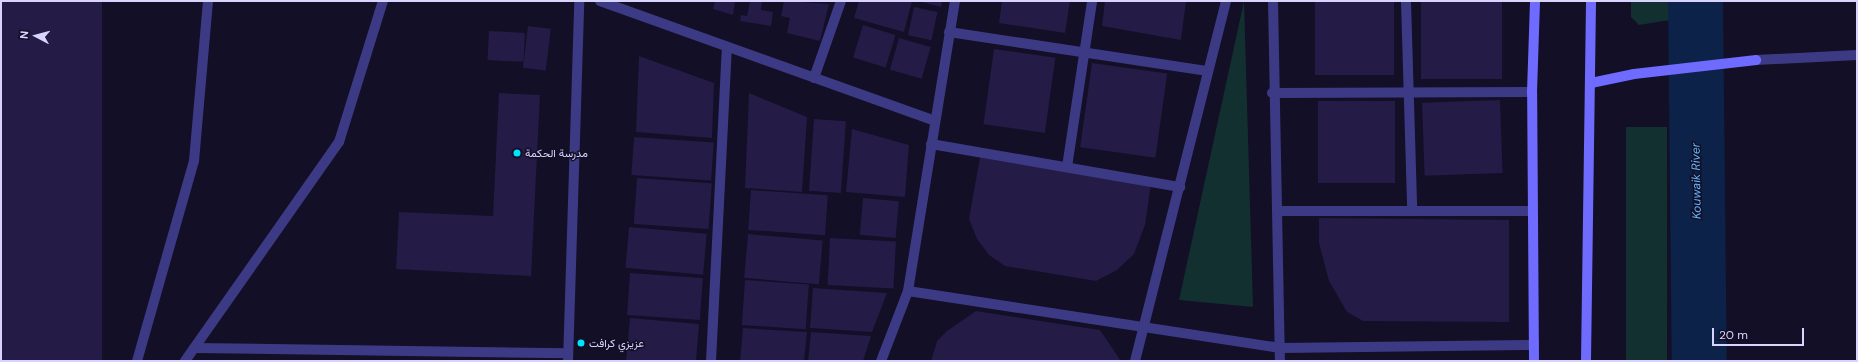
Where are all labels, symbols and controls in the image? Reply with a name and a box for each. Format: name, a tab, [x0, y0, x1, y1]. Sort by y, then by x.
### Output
north arrow	[16, 16, 56, 56]
text: N	[17, 30, 31, 39]
water label: Kouwaik River	[1689, 143, 1705, 219]
place label: مدرسة الحكمة	[525, 146, 588, 160]
marker: مدرسة الحكمة	[512, 148, 522, 158]
scale bar	[1714, 320, 1806, 346]
text: 20 m	[1719, 327, 1748, 343]
place label: عزيزي كرافت	[589, 336, 644, 350]
marker: عزيزي كرافت	[576, 338, 586, 348]

